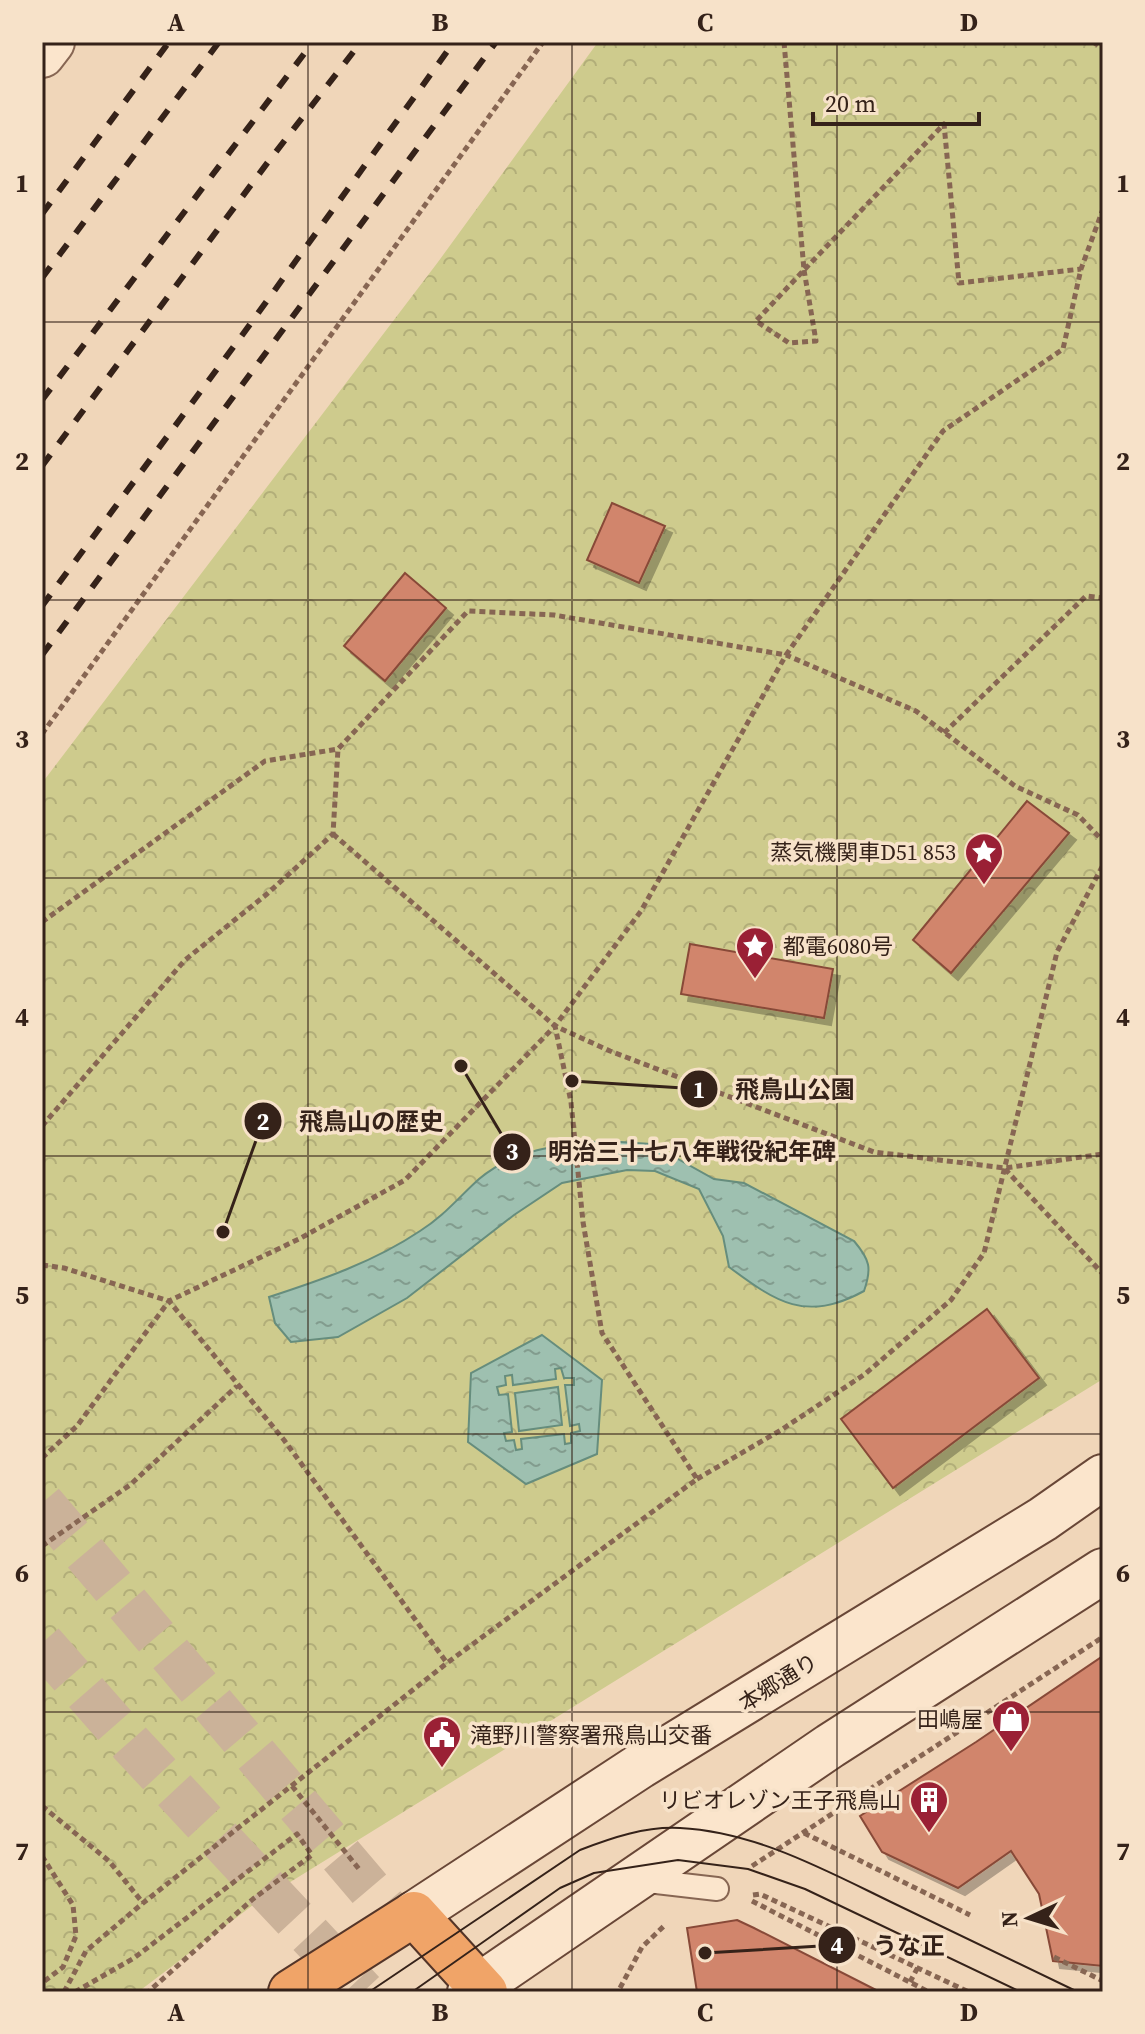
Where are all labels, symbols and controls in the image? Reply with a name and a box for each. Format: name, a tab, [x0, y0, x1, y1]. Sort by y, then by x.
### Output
text: A	[167, 4, 185, 40]
text: B	[432, 4, 449, 40]
text: C	[697, 4, 713, 40]
text: D	[960, 4, 978, 40]
scale bar	[813, 76, 979, 126]
text: 20 m	[825, 87, 876, 120]
text: 1	[15, 165, 29, 201]
text: 1	[1116, 165, 1130, 201]
text: 2	[15, 443, 29, 479]
text: 2	[1116, 443, 1130, 479]
text: 3	[15, 721, 29, 757]
text: 3	[1116, 721, 1130, 757]
place icon: 蒸気機関車D51 853	[963, 831, 1005, 886]
place label: 蒸気機関車D51 853	[770, 837, 956, 867]
place icon: 都電6080号	[734, 925, 776, 980]
place label: 都電6080号	[783, 931, 893, 961]
text: 4	[15, 999, 29, 1035]
text: 4	[1116, 999, 1130, 1035]
callout: 飛鳥山公園	[679, 1065, 871, 1113]
text: 1	[692, 1073, 706, 1106]
text: 飛鳥山公園	[735, 1073, 855, 1106]
callout: 飛鳥山の歴史	[243, 1097, 459, 1145]
text: 2	[256, 1105, 270, 1138]
text: 飛鳥山の歴史	[299, 1105, 444, 1138]
callout: 明治三十七八年戦役紀年碑	[492, 1128, 852, 1176]
text: 3	[505, 1135, 519, 1168]
text: 明治三十七八年戦役紀年碑	[548, 1135, 836, 1168]
text: 5	[15, 1277, 29, 1313]
text: 5	[1116, 1277, 1130, 1313]
text: 6	[15, 1555, 29, 1591]
text: 6	[1116, 1555, 1130, 1591]
street label: 本郷通り	[733, 1646, 823, 1718]
shop icon: 田嶋屋	[990, 1698, 1032, 1753]
place label: 田嶋屋	[917, 1704, 983, 1734]
public building icon: 滝野川警察署飛鳥山交番	[421, 1714, 463, 1769]
place label: 滝野川警察署飛鳥山交番	[470, 1720, 712, 1750]
building icon: リビオレゾン王子飛鳥山	[908, 1779, 950, 1834]
place label: リビオレゾン王子飛鳥山	[659, 1785, 901, 1815]
text: 7	[15, 1833, 29, 1869]
text: 7	[1116, 1833, 1130, 1869]
north arrow	[989, 1878, 1069, 1958]
text: N	[994, 1910, 1025, 1928]
callout: うな正	[817, 1921, 961, 1969]
text: 4	[830, 1929, 844, 1962]
text: うな正	[873, 1929, 945, 1962]
text: A	[167, 1994, 185, 2030]
text: B	[432, 1994, 449, 2030]
text: C	[697, 1994, 713, 2030]
text: D	[960, 1994, 978, 2030]

